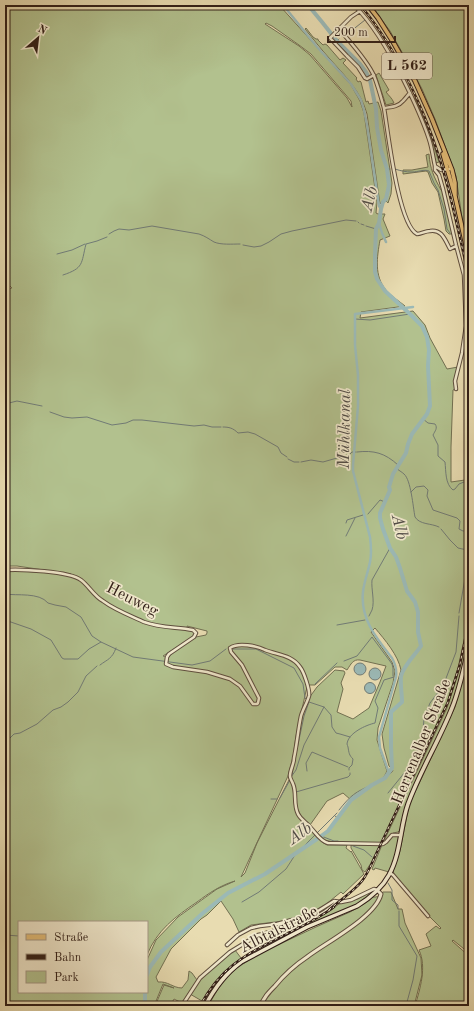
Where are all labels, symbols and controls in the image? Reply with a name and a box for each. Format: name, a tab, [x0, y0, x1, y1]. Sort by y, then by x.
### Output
north arrow	[18, 18, 58, 58]
scale bar	[328, 18, 395, 44]
text: N	[36, 24, 49, 38]
text: 200 m	[334, 27, 368, 39]
road number: L 562	[382, 53, 432, 79]
water label: Alb	[358, 185, 381, 214]
water label: Mühlkanal	[336, 389, 354, 470]
water label: Alb	[388, 512, 410, 541]
street label: Heuweg	[103, 580, 161, 620]
street label: Herrenalber Straße	[390, 677, 454, 807]
water label: Alb	[284, 820, 315, 849]
street label: Albtalstraße	[237, 903, 321, 957]
legend	[18, 921, 148, 993]
text: Straße	[54, 932, 89, 944]
text: Bahn	[54, 952, 82, 964]
text: Park	[54, 972, 79, 984]

